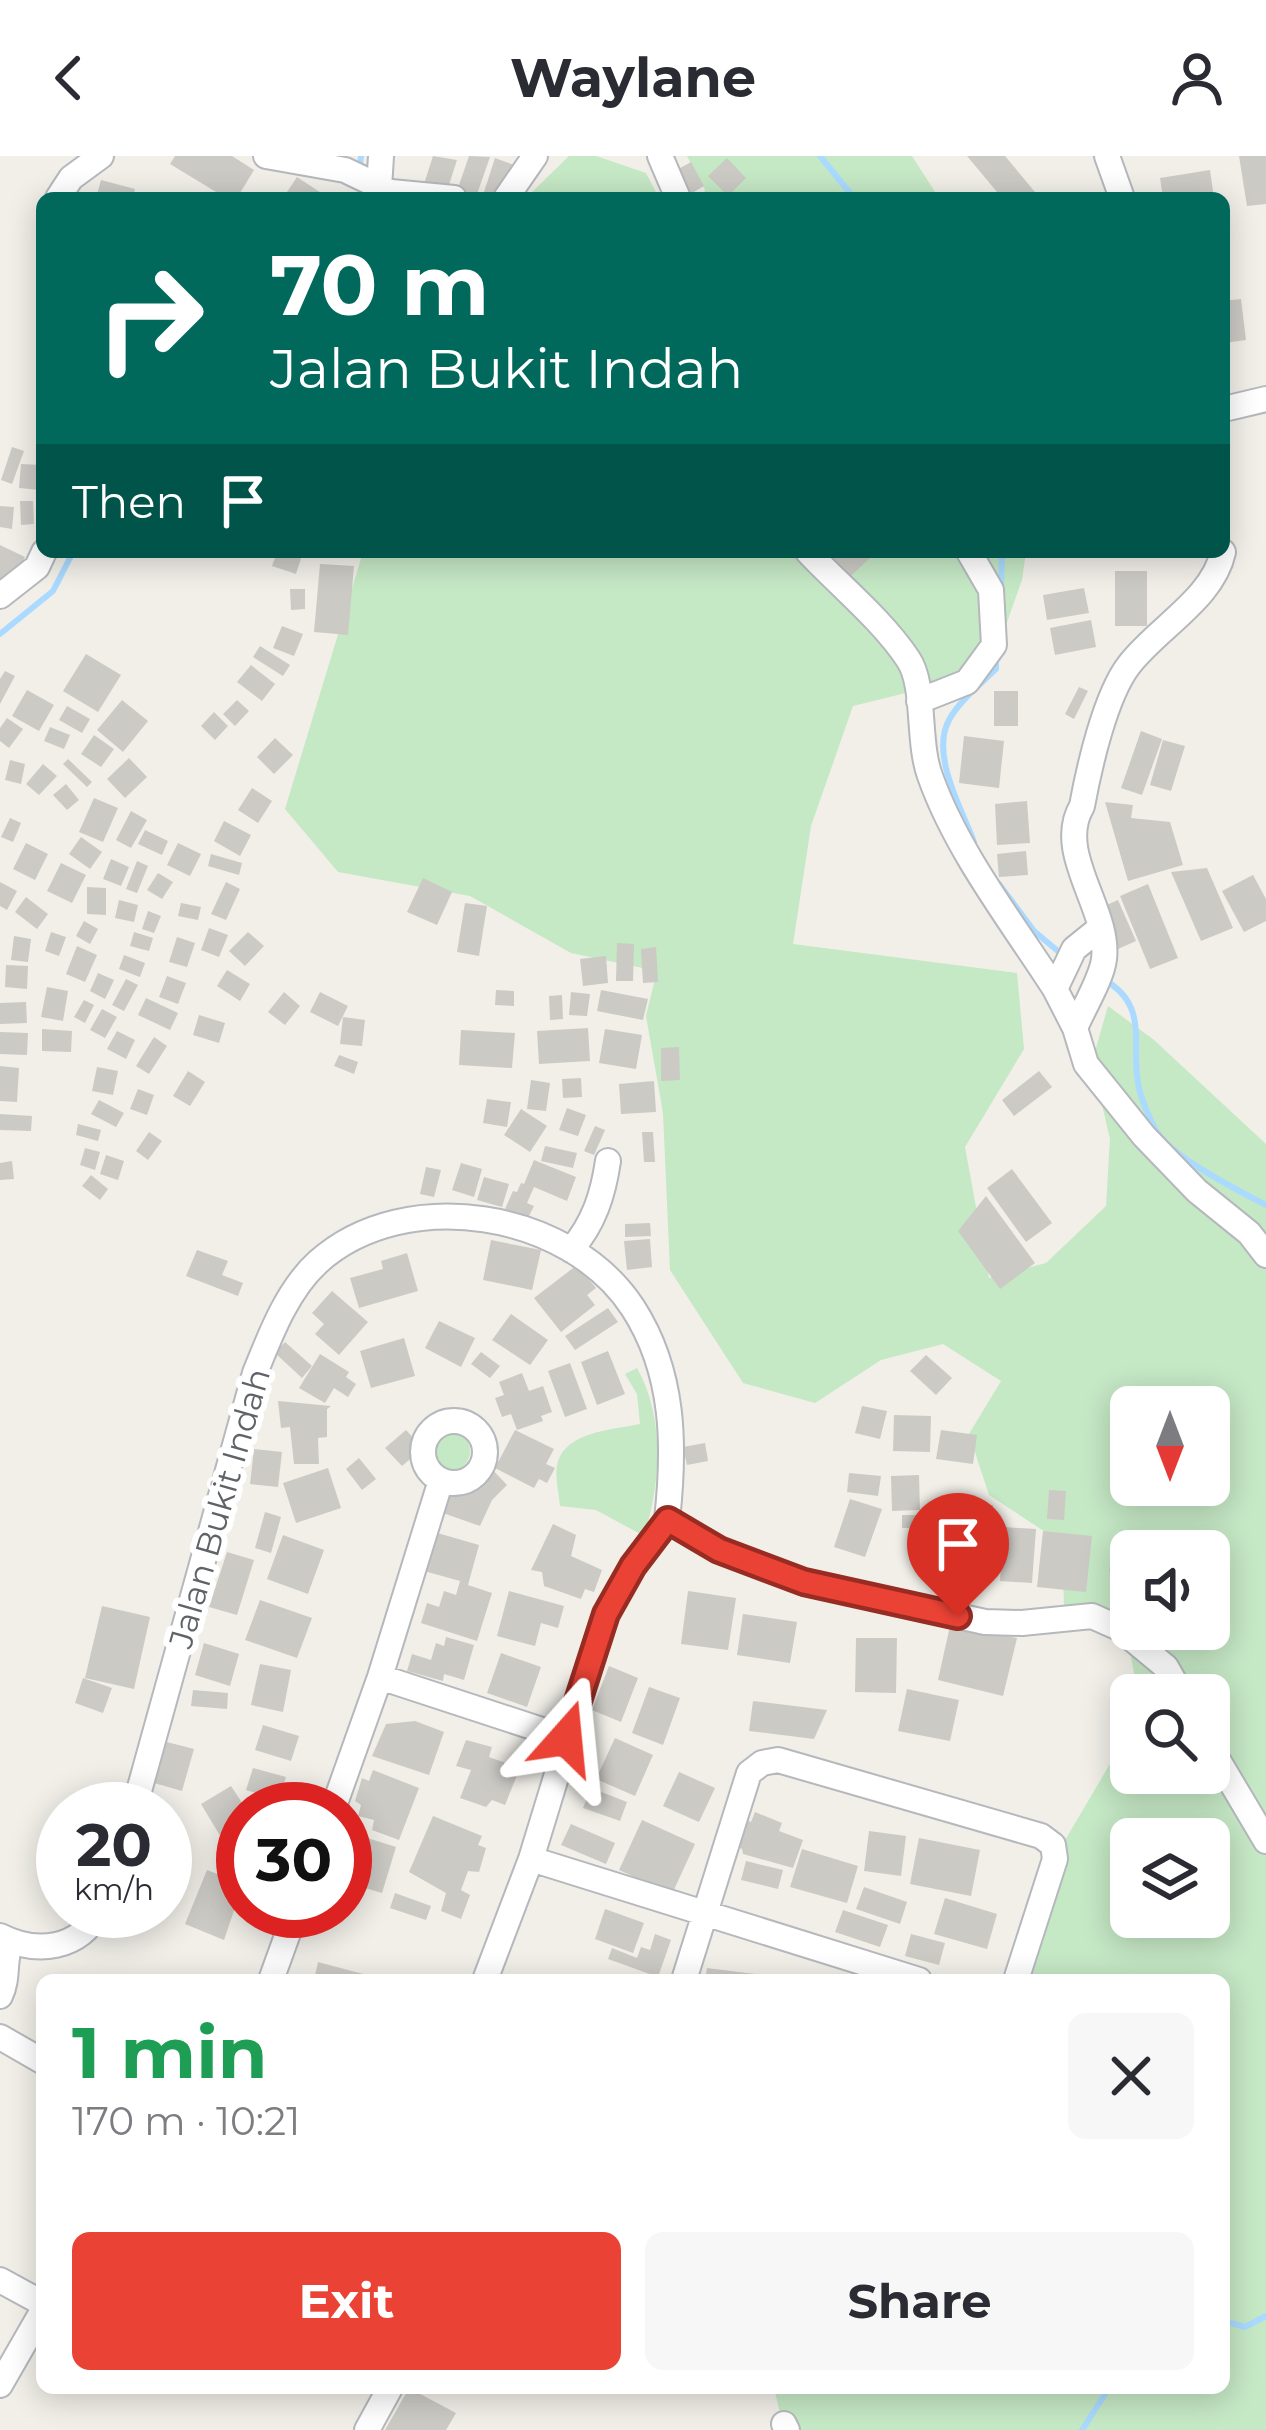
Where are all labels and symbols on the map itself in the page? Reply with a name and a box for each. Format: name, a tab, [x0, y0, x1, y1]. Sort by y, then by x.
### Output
street label: Jalan Bukit Indah	[160, 1364, 278, 1653]
north arrow	[1110, 1386, 1230, 1506]
pin	[907, 1493, 1009, 1616]
position arrow	[503, 1675, 629, 1801]
speed limit sign: 30	[216, 1782, 372, 1938]

